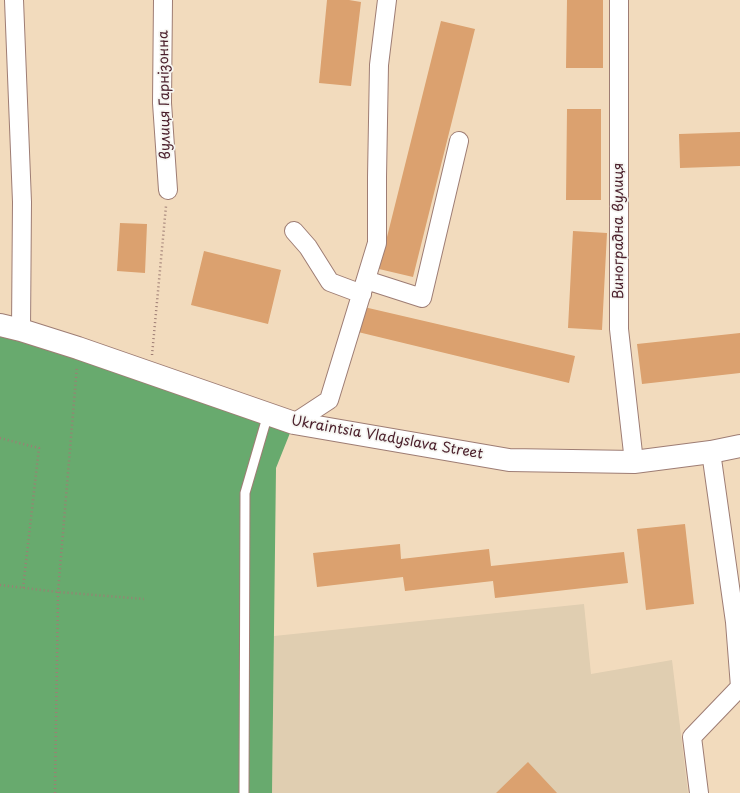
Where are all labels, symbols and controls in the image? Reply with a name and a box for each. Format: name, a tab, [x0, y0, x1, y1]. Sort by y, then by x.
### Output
street label: вулиця Гарнізонна	[155, 30, 175, 160]
street label: Виноградна вулиця	[611, 163, 627, 299]
street label: Ukraintsia Vladyslava Street	[290, 413, 484, 463]

